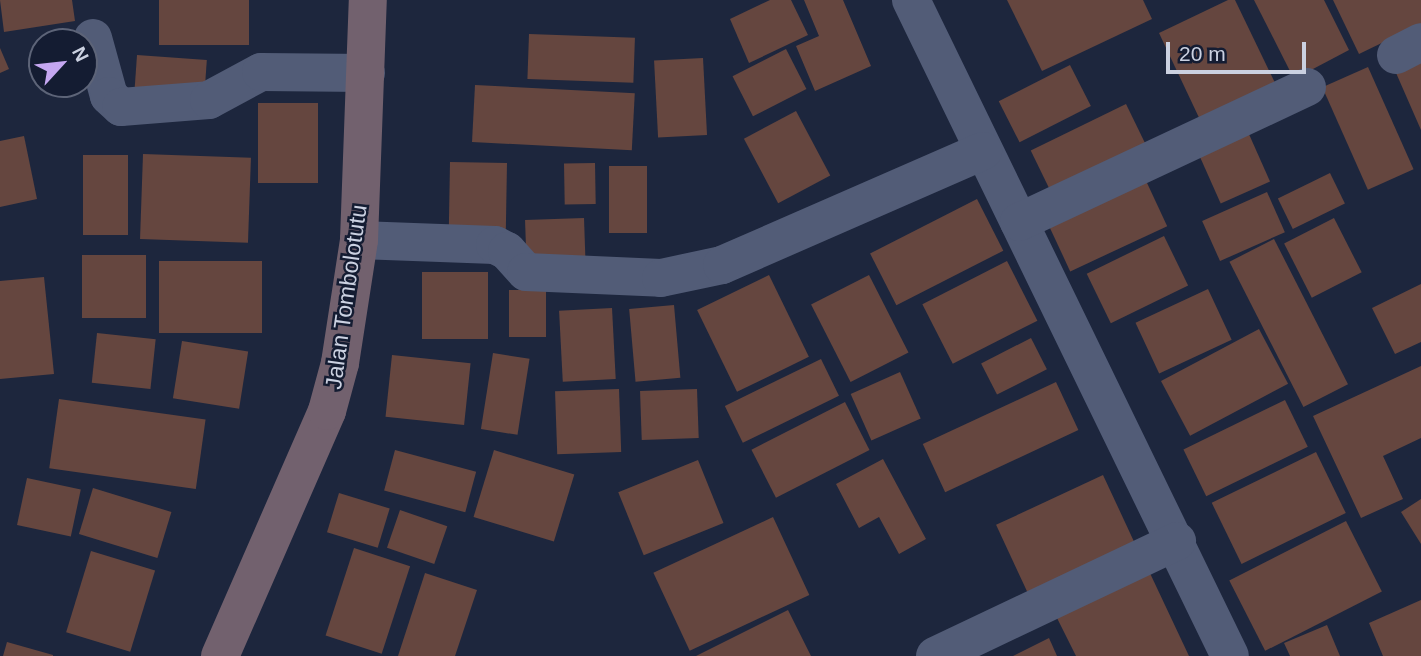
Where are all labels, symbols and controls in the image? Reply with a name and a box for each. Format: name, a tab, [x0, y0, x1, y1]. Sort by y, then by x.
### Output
north arrow	[28, 28, 98, 98]
scale bar	[1169, 28, 1309, 72]
text: 20 m	[1179, 42, 1226, 65]
text: N	[68, 43, 93, 65]
street label: Jalan Tombolotutu	[319, 203, 373, 391]

